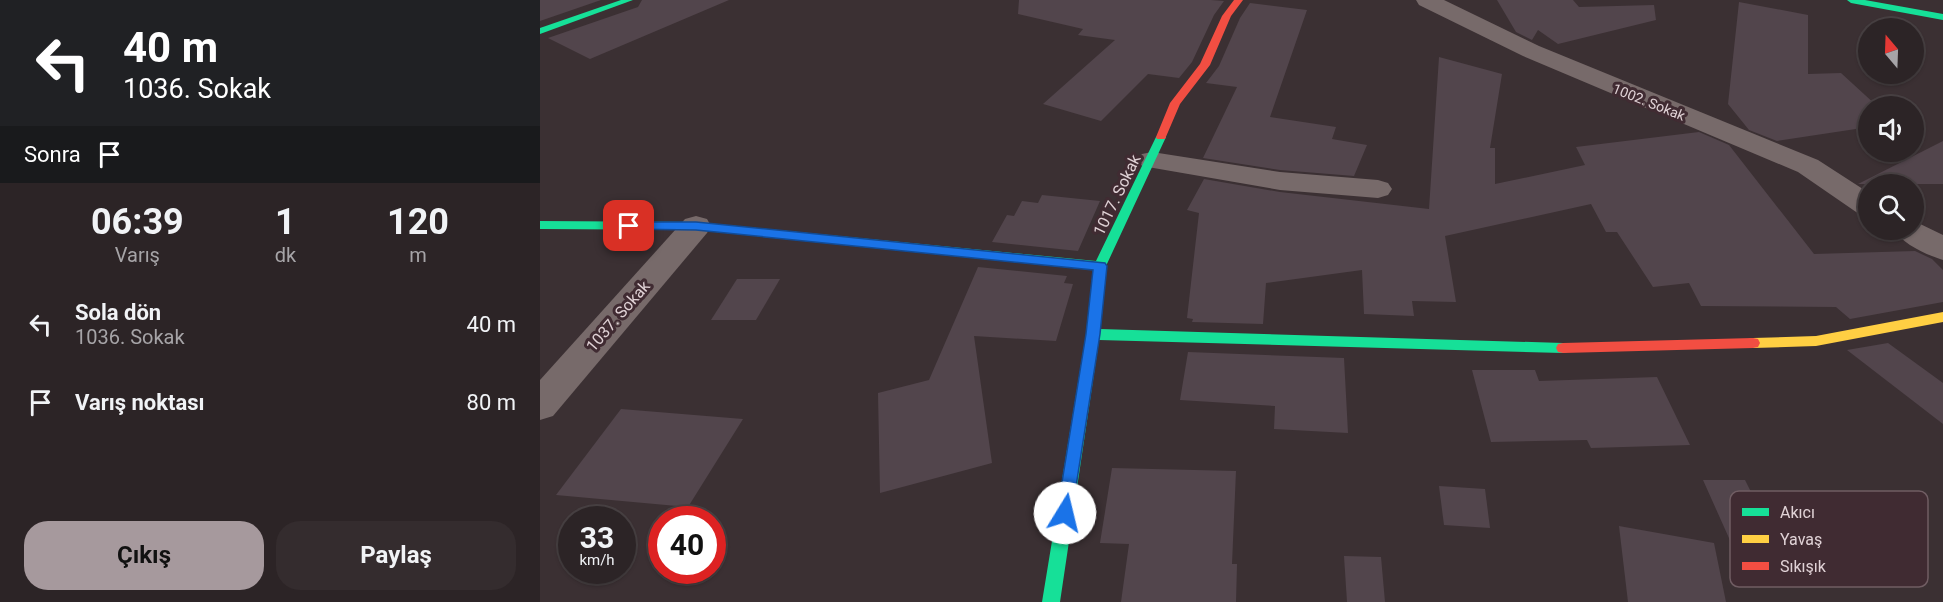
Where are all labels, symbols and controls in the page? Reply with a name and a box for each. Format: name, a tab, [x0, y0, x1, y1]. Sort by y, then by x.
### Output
north arrow	[1858, 18, 1924, 84]
map controls	[1858, 18, 1924, 240]
text: 40 m	[123, 23, 218, 72]
icon: left	[24, 24, 102, 102]
text: 1036. Sokak	[123, 73, 271, 105]
street label: 1002. Sokak	[1610, 80, 1688, 124]
button: sound	[1858, 96, 1924, 162]
icon: arrive	[93, 138, 126, 171]
text: Sonra	[24, 142, 81, 167]
street label: 1017. Sokak	[1089, 151, 1145, 239]
button: search	[1858, 174, 1924, 240]
pin	[603, 200, 654, 251]
text: 06:39	[91, 201, 184, 243]
text: 1	[275, 201, 296, 243]
text: 120	[387, 201, 449, 243]
icon: arrive	[612, 209, 645, 242]
text: Varış	[115, 243, 160, 267]
text: dk	[275, 243, 296, 267]
text: m	[409, 243, 427, 267]
street label: 1037. Sokak	[582, 276, 655, 355]
text: Sola dön	[75, 300, 161, 325]
icon: left	[24, 308, 57, 341]
text: 40 m	[467, 312, 516, 337]
text: 1036. Sokak	[75, 325, 185, 349]
icon: arrive	[24, 386, 57, 419]
text: Varış noktası	[75, 390, 205, 415]
text: 80 m	[467, 390, 516, 415]
position arrow	[1033, 481, 1097, 545]
legend	[1730, 491, 1928, 587]
text: Akıcı	[1780, 503, 1815, 522]
speed limit sign: 40	[648, 506, 726, 584]
text: 33	[580, 520, 614, 555]
button: Çıkış	[24, 521, 264, 590]
button: Paylaş	[276, 521, 516, 590]
text: Yavaş	[1780, 530, 1822, 549]
text: km/h	[579, 551, 615, 569]
text: Sıkışık	[1780, 557, 1827, 576]

